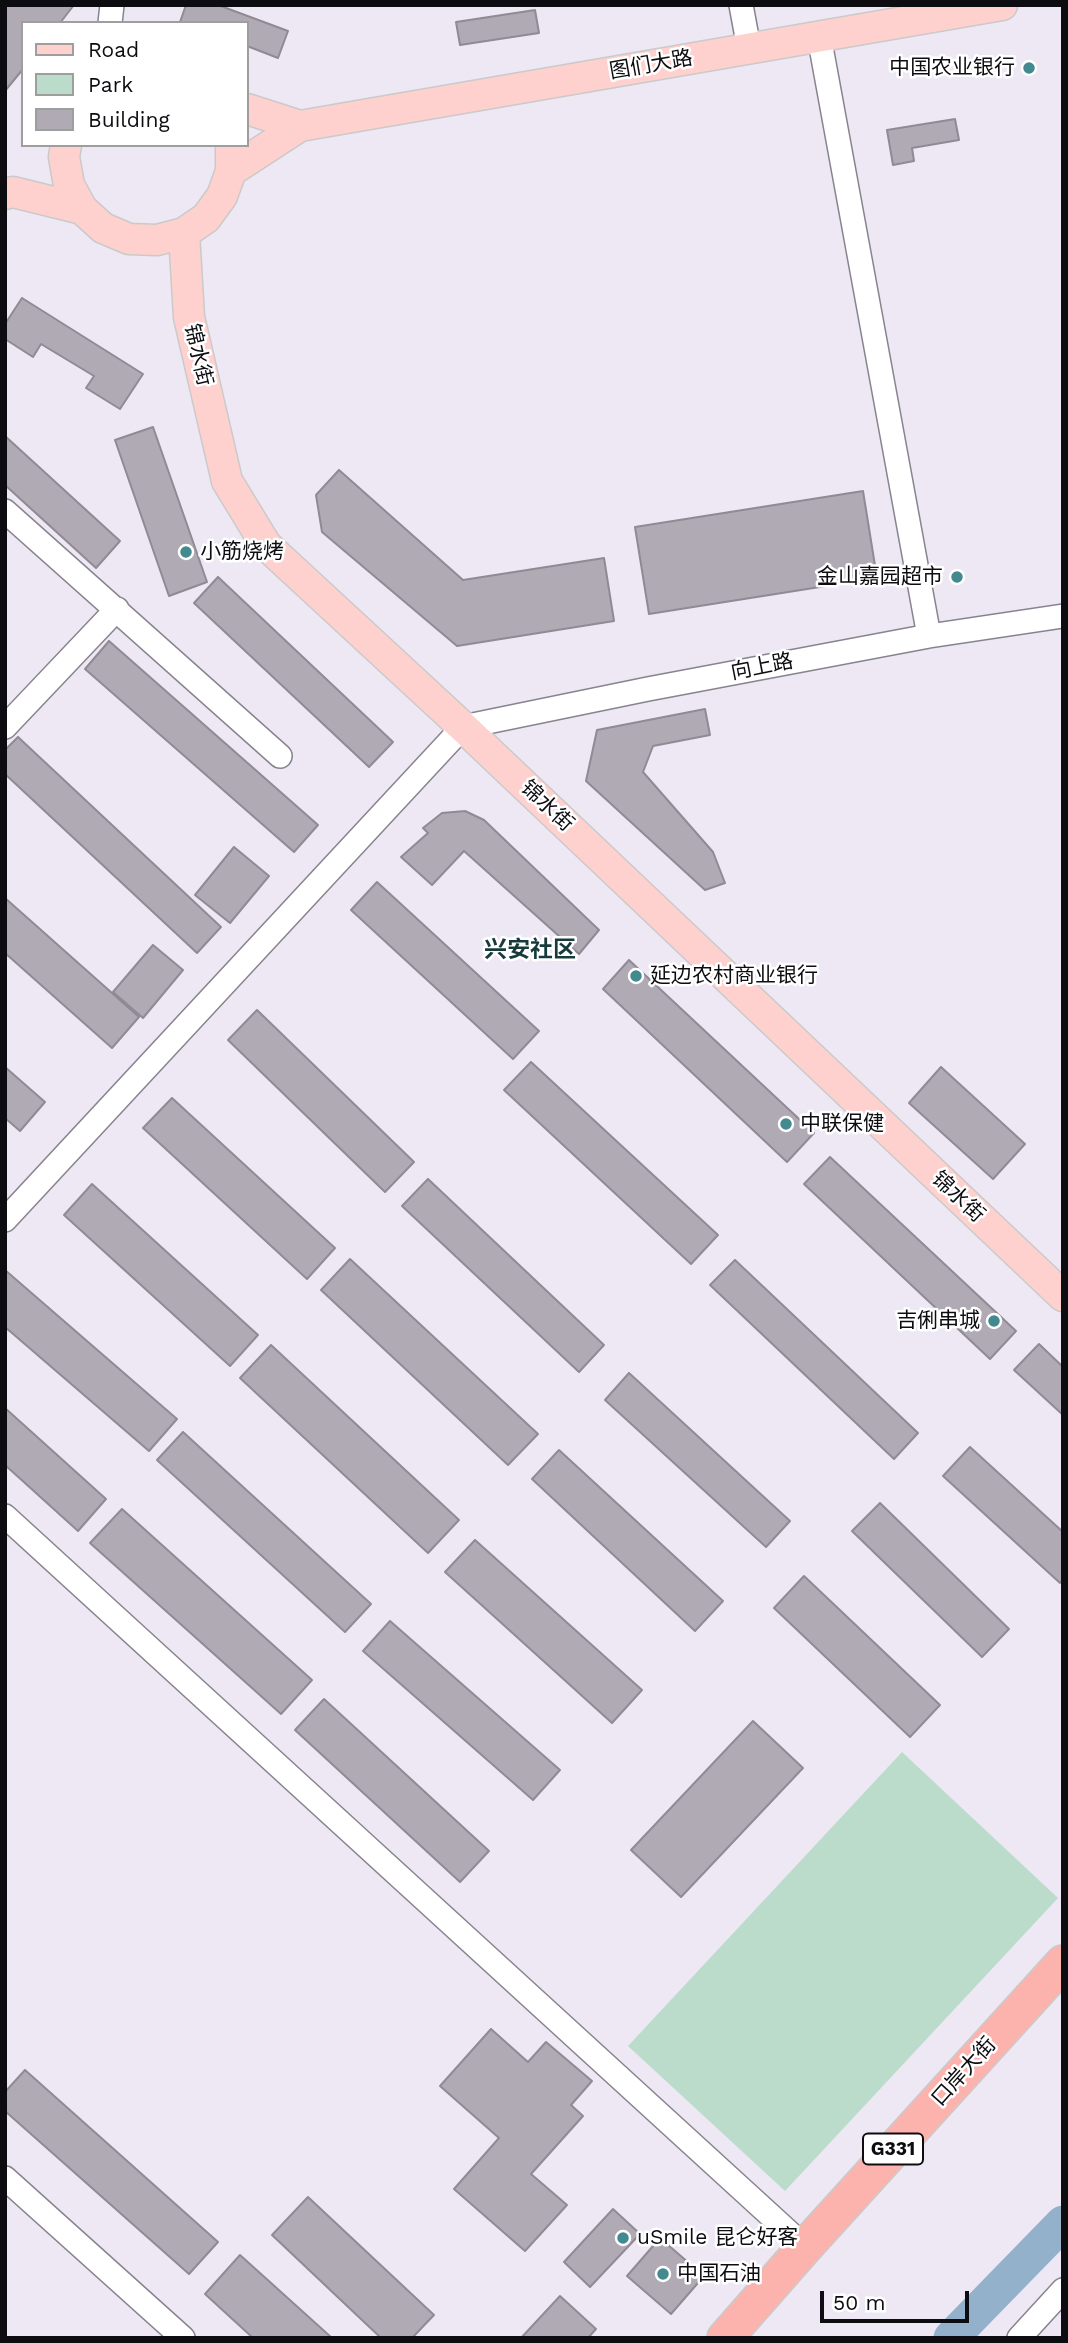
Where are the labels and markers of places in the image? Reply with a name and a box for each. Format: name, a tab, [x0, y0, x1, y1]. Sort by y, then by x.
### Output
place label: 中国农业银行	[889, 55, 1015, 81]
marker: 中国农业银行	[1021, 60, 1037, 76]
place label: 小筋烧烤	[200, 539, 284, 565]
marker: 小筋烧烤	[178, 544, 194, 560]
place label: 金山嘉园超市	[817, 564, 943, 590]
marker: 金山嘉园超市	[949, 569, 965, 585]
place label: 延边农村商业银行	[650, 963, 818, 989]
marker: 延边农村商业银行	[628, 968, 644, 984]
place label: 中联保健	[800, 1111, 884, 1137]
marker: 中联保健	[778, 1116, 794, 1132]
place label: 吉俐串城	[896, 1308, 980, 1334]
marker: 吉俐串城	[986, 1313, 1002, 1329]
place label: uSmile 昆仑好客	[637, 2225, 799, 2251]
marker: uSmile 昆仑好客	[615, 2230, 631, 2246]
place label: 中国石油	[677, 2261, 761, 2287]
marker: 中国石油	[655, 2266, 671, 2282]

